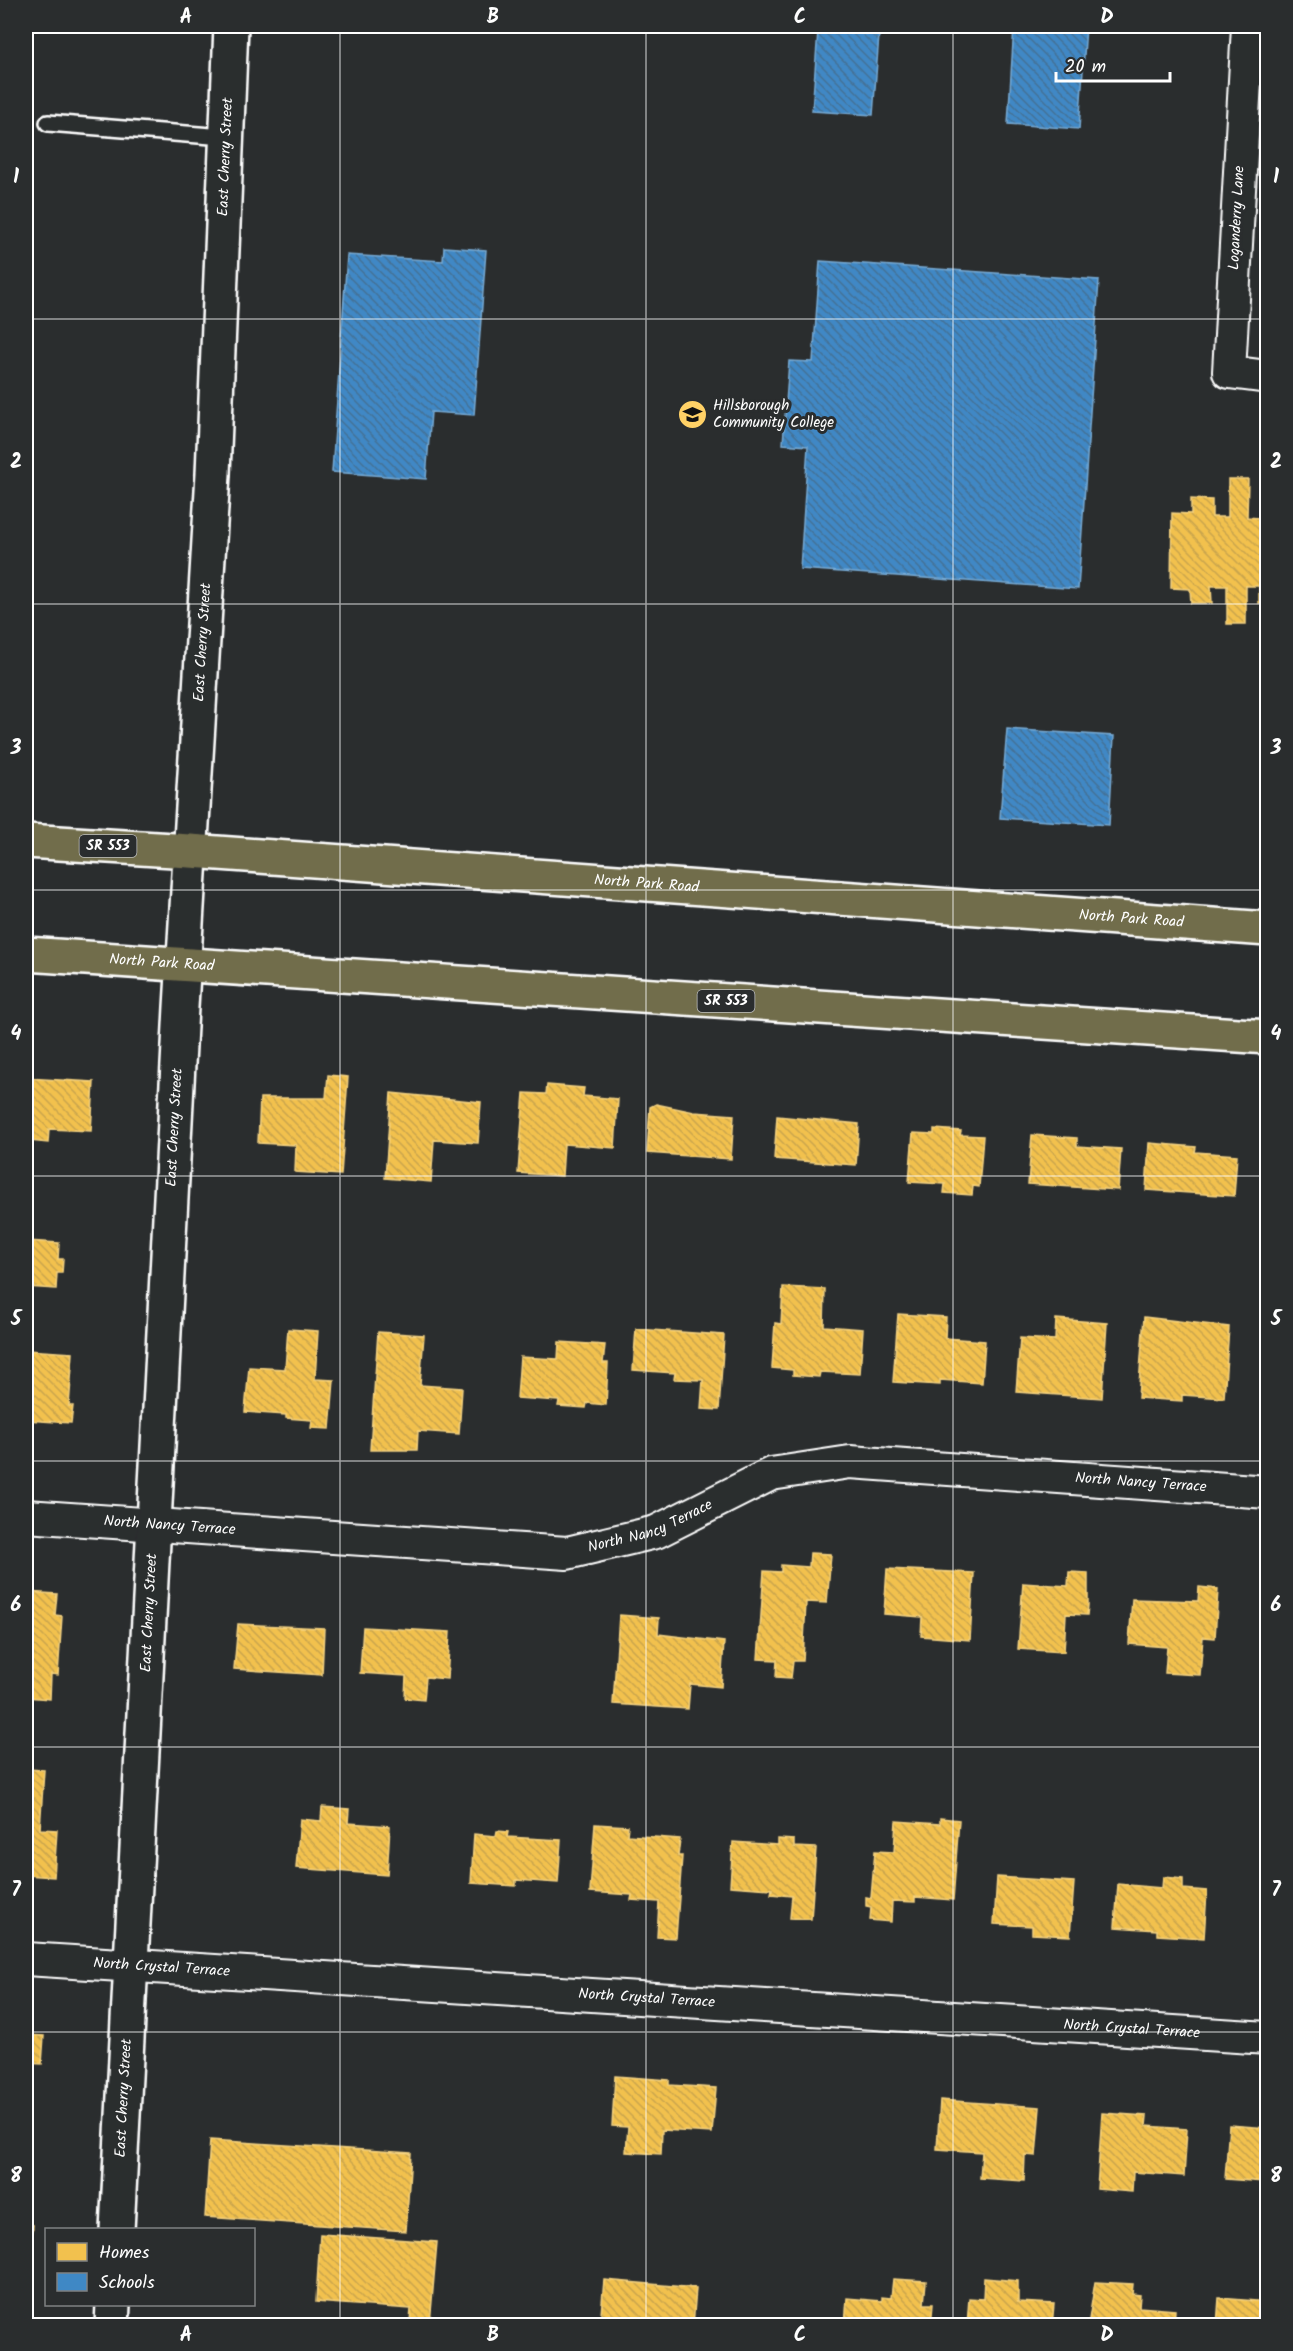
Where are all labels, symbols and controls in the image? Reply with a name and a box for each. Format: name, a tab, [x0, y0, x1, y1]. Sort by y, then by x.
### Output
text: A	[180, 2, 192, 34]
text: B	[487, 2, 499, 34]
text: C	[794, 2, 806, 34]
text: D	[1100, 2, 1114, 34]
scale bar	[1056, 45, 1170, 83]
text: 20 m	[1065, 53, 1106, 82]
street label: East Cherry Street	[211, 97, 240, 217]
text: 1	[13, 162, 19, 194]
text: 1	[1273, 162, 1279, 194]
street label: Loganderry Lane	[1222, 165, 1252, 271]
place label: Hillsborough Community College	[713, 394, 834, 435]
school or university icon: Hillsborough Community College	[676, 399, 708, 431]
text: 2	[10, 447, 22, 479]
text: 2	[1270, 447, 1282, 479]
street label: East Cherry Street	[187, 582, 218, 702]
text: 3	[10, 733, 22, 765]
text: 3	[1270, 733, 1282, 765]
road number: SR 553	[80, 835, 136, 857]
street label: North Park Road	[593, 868, 700, 900]
street label: North Park Road	[1078, 903, 1185, 935]
street label: North Park Road	[108, 948, 215, 979]
road number: SR 553	[698, 990, 754, 1012]
text: 4	[11, 1019, 22, 1051]
text: 4	[1271, 1019, 1282, 1051]
street label: East Cherry Street	[160, 1067, 190, 1188]
text: 5	[10, 1304, 23, 1336]
text: 5	[1270, 1304, 1283, 1336]
street label: North Nancy Terrace	[1074, 1466, 1208, 1500]
street label: North Nancy Terrace	[585, 1493, 717, 1560]
street label: North Nancy Terrace	[103, 1509, 237, 1542]
street label: East Cherry Street	[134, 1553, 164, 1673]
text: 6	[11, 1590, 22, 1622]
text: 6	[1271, 1590, 1282, 1622]
text: 7	[11, 1875, 21, 1907]
text: 7	[1271, 1875, 1281, 1907]
street label: North Crystal Terrace	[93, 1951, 231, 1984]
street label: North Crystal Terrace	[578, 1982, 716, 2015]
street label: North Crystal Terrace	[1063, 2013, 1201, 2046]
street label: East Cherry Street	[109, 2038, 139, 2158]
text: 8	[10, 2161, 22, 2193]
text: 8	[1270, 2161, 1282, 2193]
legend	[45, 2228, 255, 2306]
text: Homes	[99, 2239, 150, 2268]
text: Schools	[99, 2269, 155, 2298]
text: A	[180, 2320, 192, 2351]
text: B	[487, 2320, 499, 2351]
text: C	[794, 2320, 806, 2351]
text: D	[1100, 2320, 1114, 2351]

